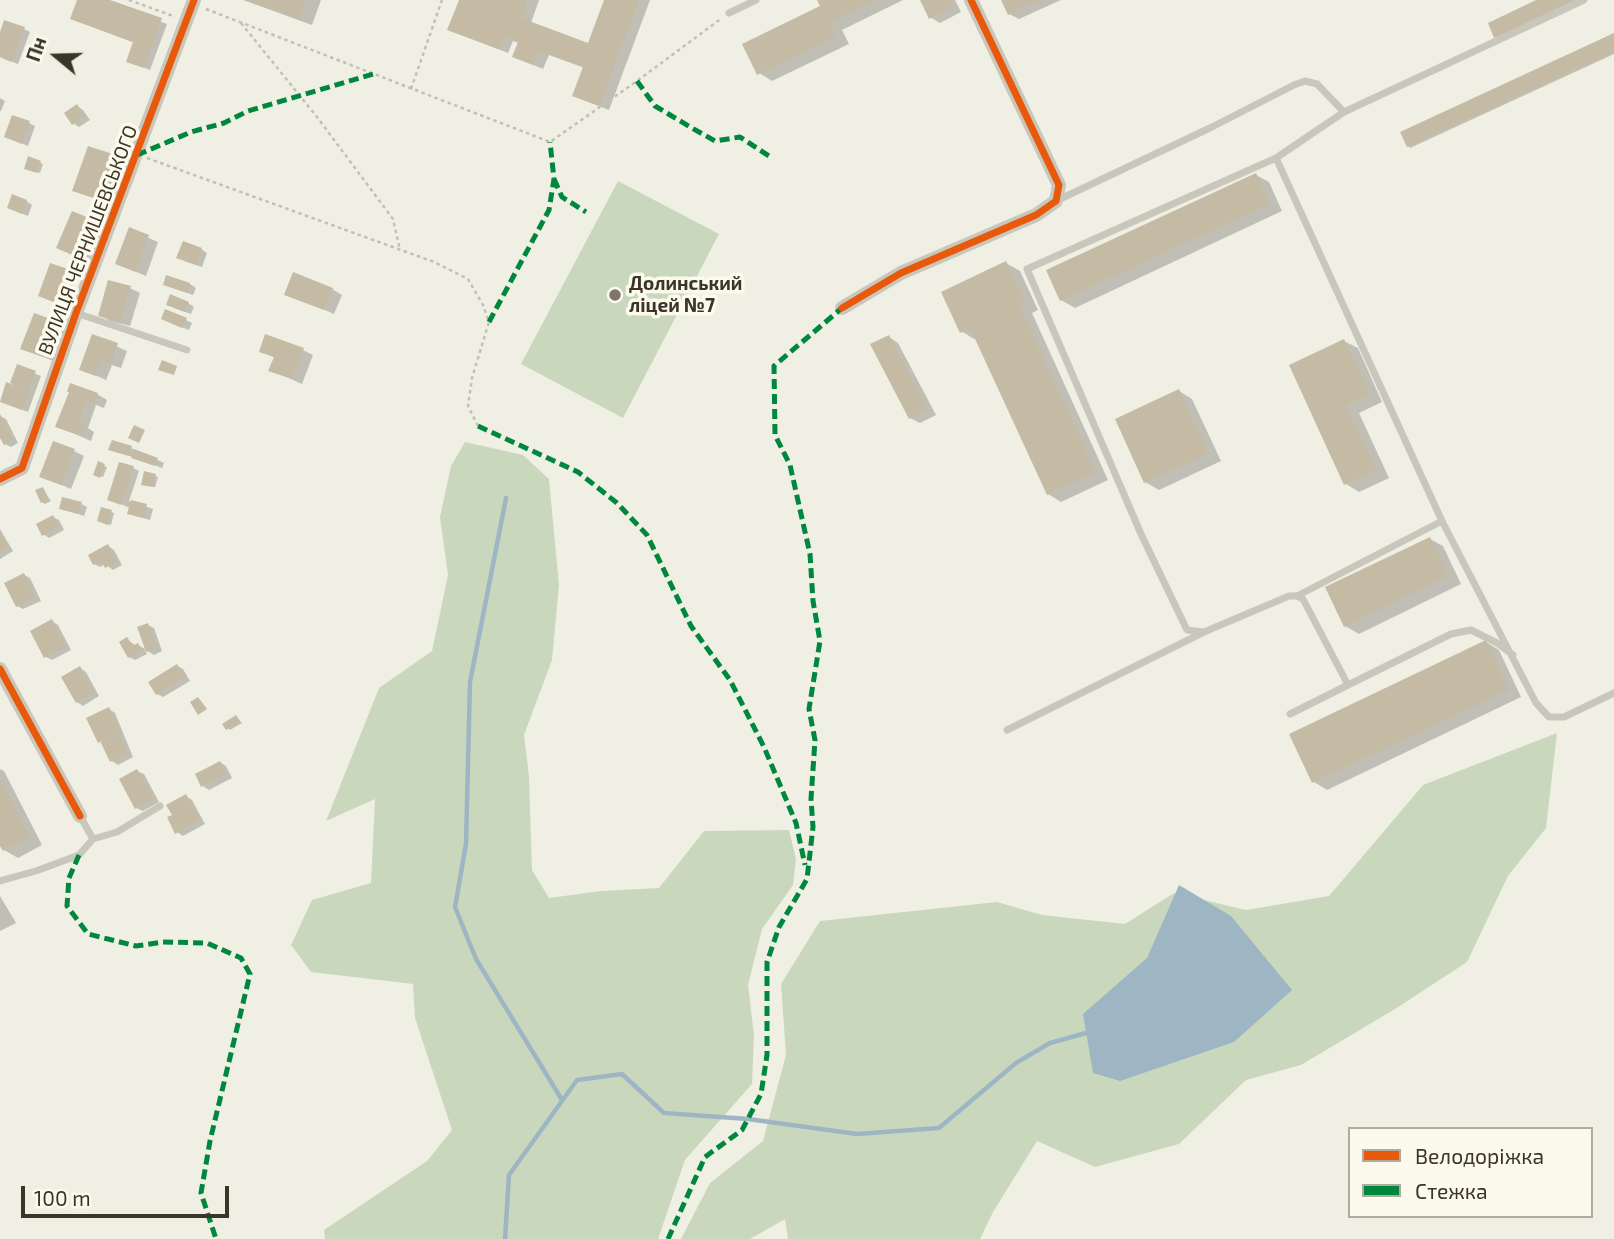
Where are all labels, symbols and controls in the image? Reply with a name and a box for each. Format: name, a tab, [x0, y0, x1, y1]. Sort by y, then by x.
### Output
north arrow	[21, 21, 91, 91]
text: Пн	[21, 34, 51, 64]
street label: ВУЛИЦЯ ЧЕРНИШЕВСЬКОГО	[34, 122, 142, 358]
place label: Долинський ліцей №7	[629, 273, 742, 317]
marker: Долинський ліцей №7	[607, 287, 623, 303]
legend	[1348, 1127, 1593, 1218]
text: Велодоріжка	[1415, 1143, 1544, 1168]
scale bar	[24, 1172, 233, 1216]
text: Стежка	[1415, 1178, 1488, 1203]
text: 100 m	[34, 1185, 91, 1210]

